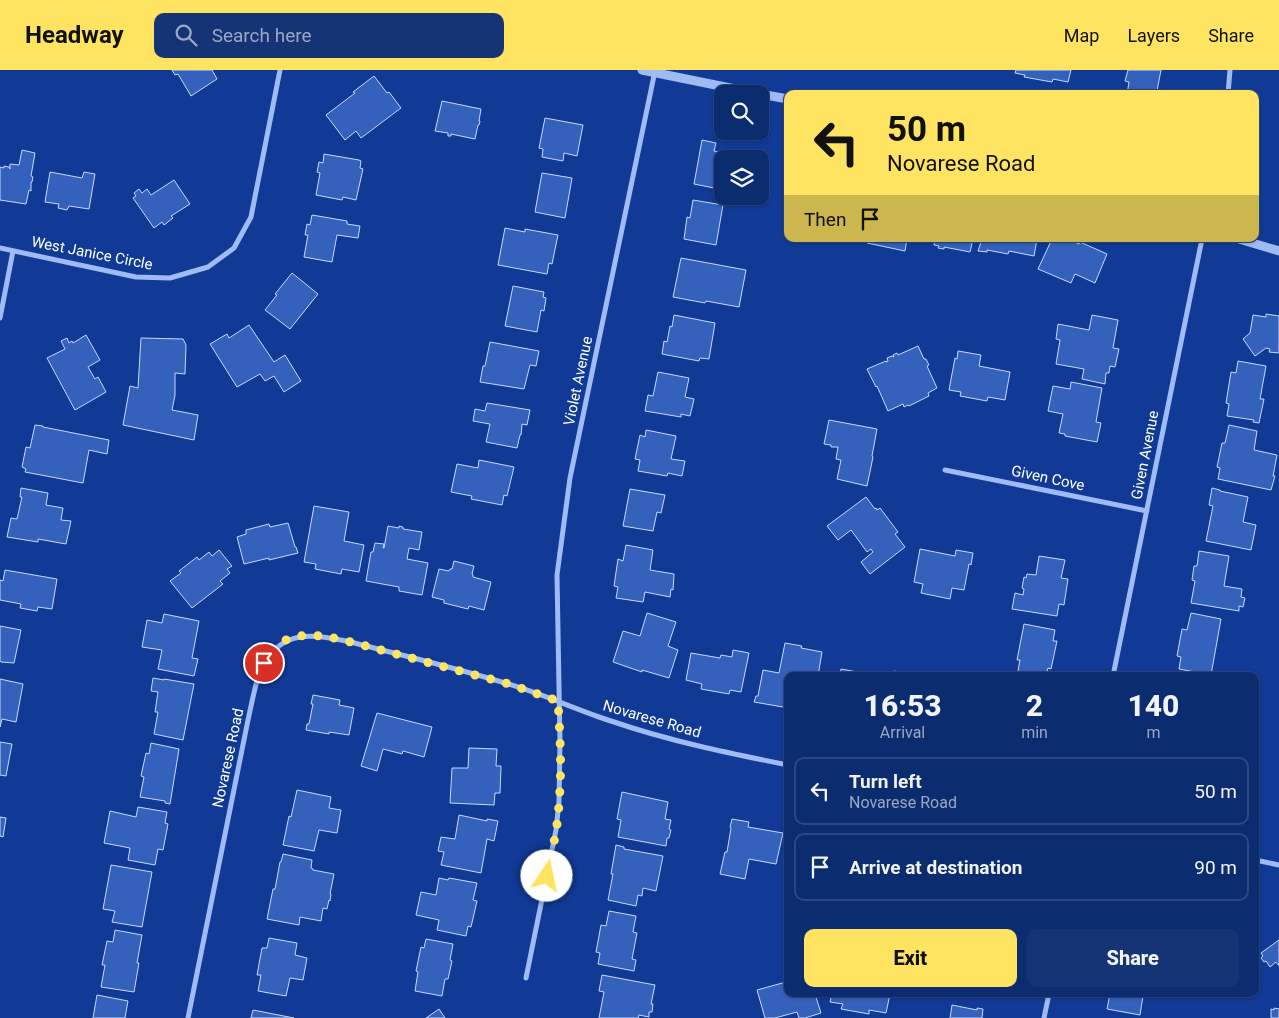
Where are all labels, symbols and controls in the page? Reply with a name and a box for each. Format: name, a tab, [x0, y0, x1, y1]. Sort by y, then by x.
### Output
search box	[154, 13, 504, 58]
text: Headway	[25, 21, 124, 49]
icon: search	[172, 21, 200, 49]
text: Search here	[212, 24, 312, 47]
text: Map	[1064, 25, 1099, 46]
text: Layers	[1127, 25, 1180, 46]
text: Share	[1208, 25, 1254, 46]
map controls	[714, 85, 769, 205]
button: search	[714, 85, 769, 140]
text: 50 m	[887, 109, 966, 150]
icon: left	[804, 110, 869, 175]
button: layers	[714, 150, 769, 205]
text: Novarese Road	[887, 151, 1035, 176]
icon: arrive	[856, 205, 884, 233]
text: Then	[804, 208, 846, 231]
street label: West Janice Circle	[30, 232, 154, 274]
street label: Violet Avenue	[560, 335, 596, 427]
street label: Given Avenue	[1128, 409, 1162, 501]
street label: Given Cove	[1010, 461, 1086, 495]
pin	[243, 642, 285, 684]
icon: arrive	[250, 649, 278, 677]
text: 16:53	[864, 688, 942, 723]
text: 2	[1026, 688, 1043, 723]
text: 140	[1127, 688, 1179, 723]
street label: Novarese Road	[601, 696, 703, 742]
street label: Novarese Road	[209, 707, 247, 809]
text: Arrival	[880, 723, 925, 742]
text: min	[1021, 723, 1048, 742]
text: m	[1146, 723, 1160, 742]
text: Turn left	[849, 770, 922, 793]
icon: left	[806, 777, 834, 805]
text: 50 m	[1194, 780, 1237, 803]
text: Novarese Road	[849, 793, 957, 812]
position arrow	[520, 849, 572, 901]
icon: arrive	[806, 853, 834, 881]
text: Arrive at destination	[849, 856, 1022, 879]
text: 90 m	[1194, 856, 1237, 879]
button: Exit	[804, 929, 1017, 987]
button: Share	[1027, 929, 1239, 987]

